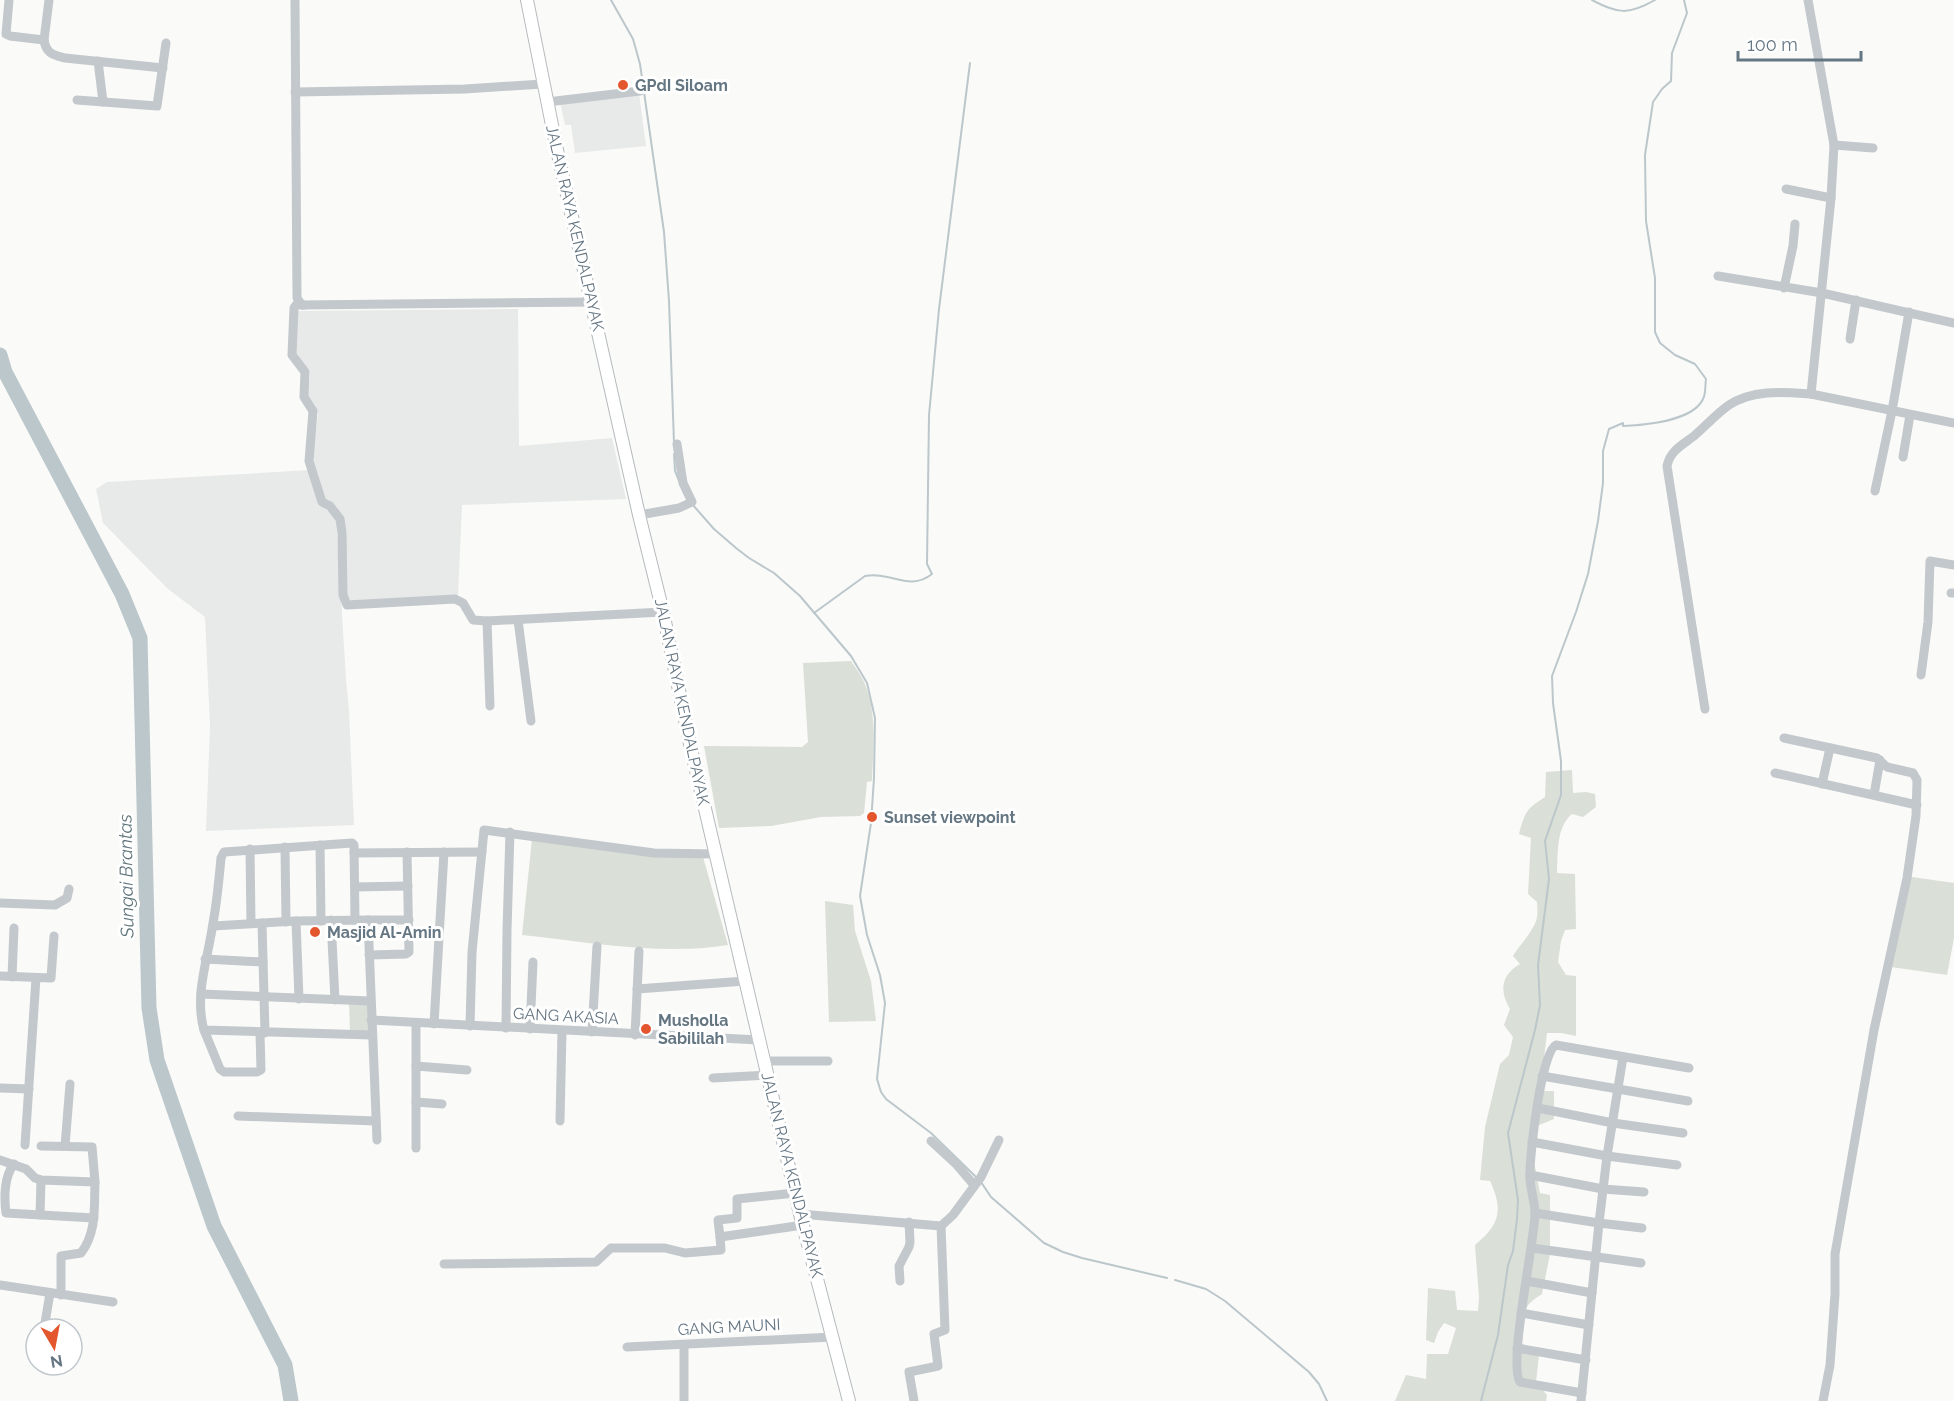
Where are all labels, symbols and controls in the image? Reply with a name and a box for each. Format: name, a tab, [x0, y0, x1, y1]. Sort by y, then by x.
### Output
scale bar	[1738, 24, 1861, 62]
text: 100 m	[1747, 34, 1798, 55]
place label: GPdI Siloam	[635, 76, 728, 95]
marker: GPdI Siloam	[616, 78, 630, 92]
street label: JALAN RAYA KENDALPAYAK	[542, 123, 608, 334]
street label: JALAN RAYA KENDALPAYAK	[651, 597, 713, 808]
place label: Sunset viewpoint	[884, 808, 1016, 827]
marker: Sunset viewpoint	[865, 810, 879, 824]
water label: Sungai Brantas	[114, 814, 138, 939]
place label: Masjid Al-Amin	[327, 923, 441, 942]
marker: Masjid Al-Amin	[308, 925, 322, 939]
street label: GANG AKASIA	[513, 1004, 620, 1028]
place label: Musholla Sabililah	[658, 1011, 728, 1048]
marker: Musholla Sabililah	[639, 1022, 653, 1036]
street label: JALAN RAYA KENDALPAYAK	[757, 1070, 827, 1280]
street label: GANG MAUNI	[677, 1315, 781, 1339]
north arrow	[24, 1317, 84, 1377]
text: N	[49, 1351, 64, 1372]

